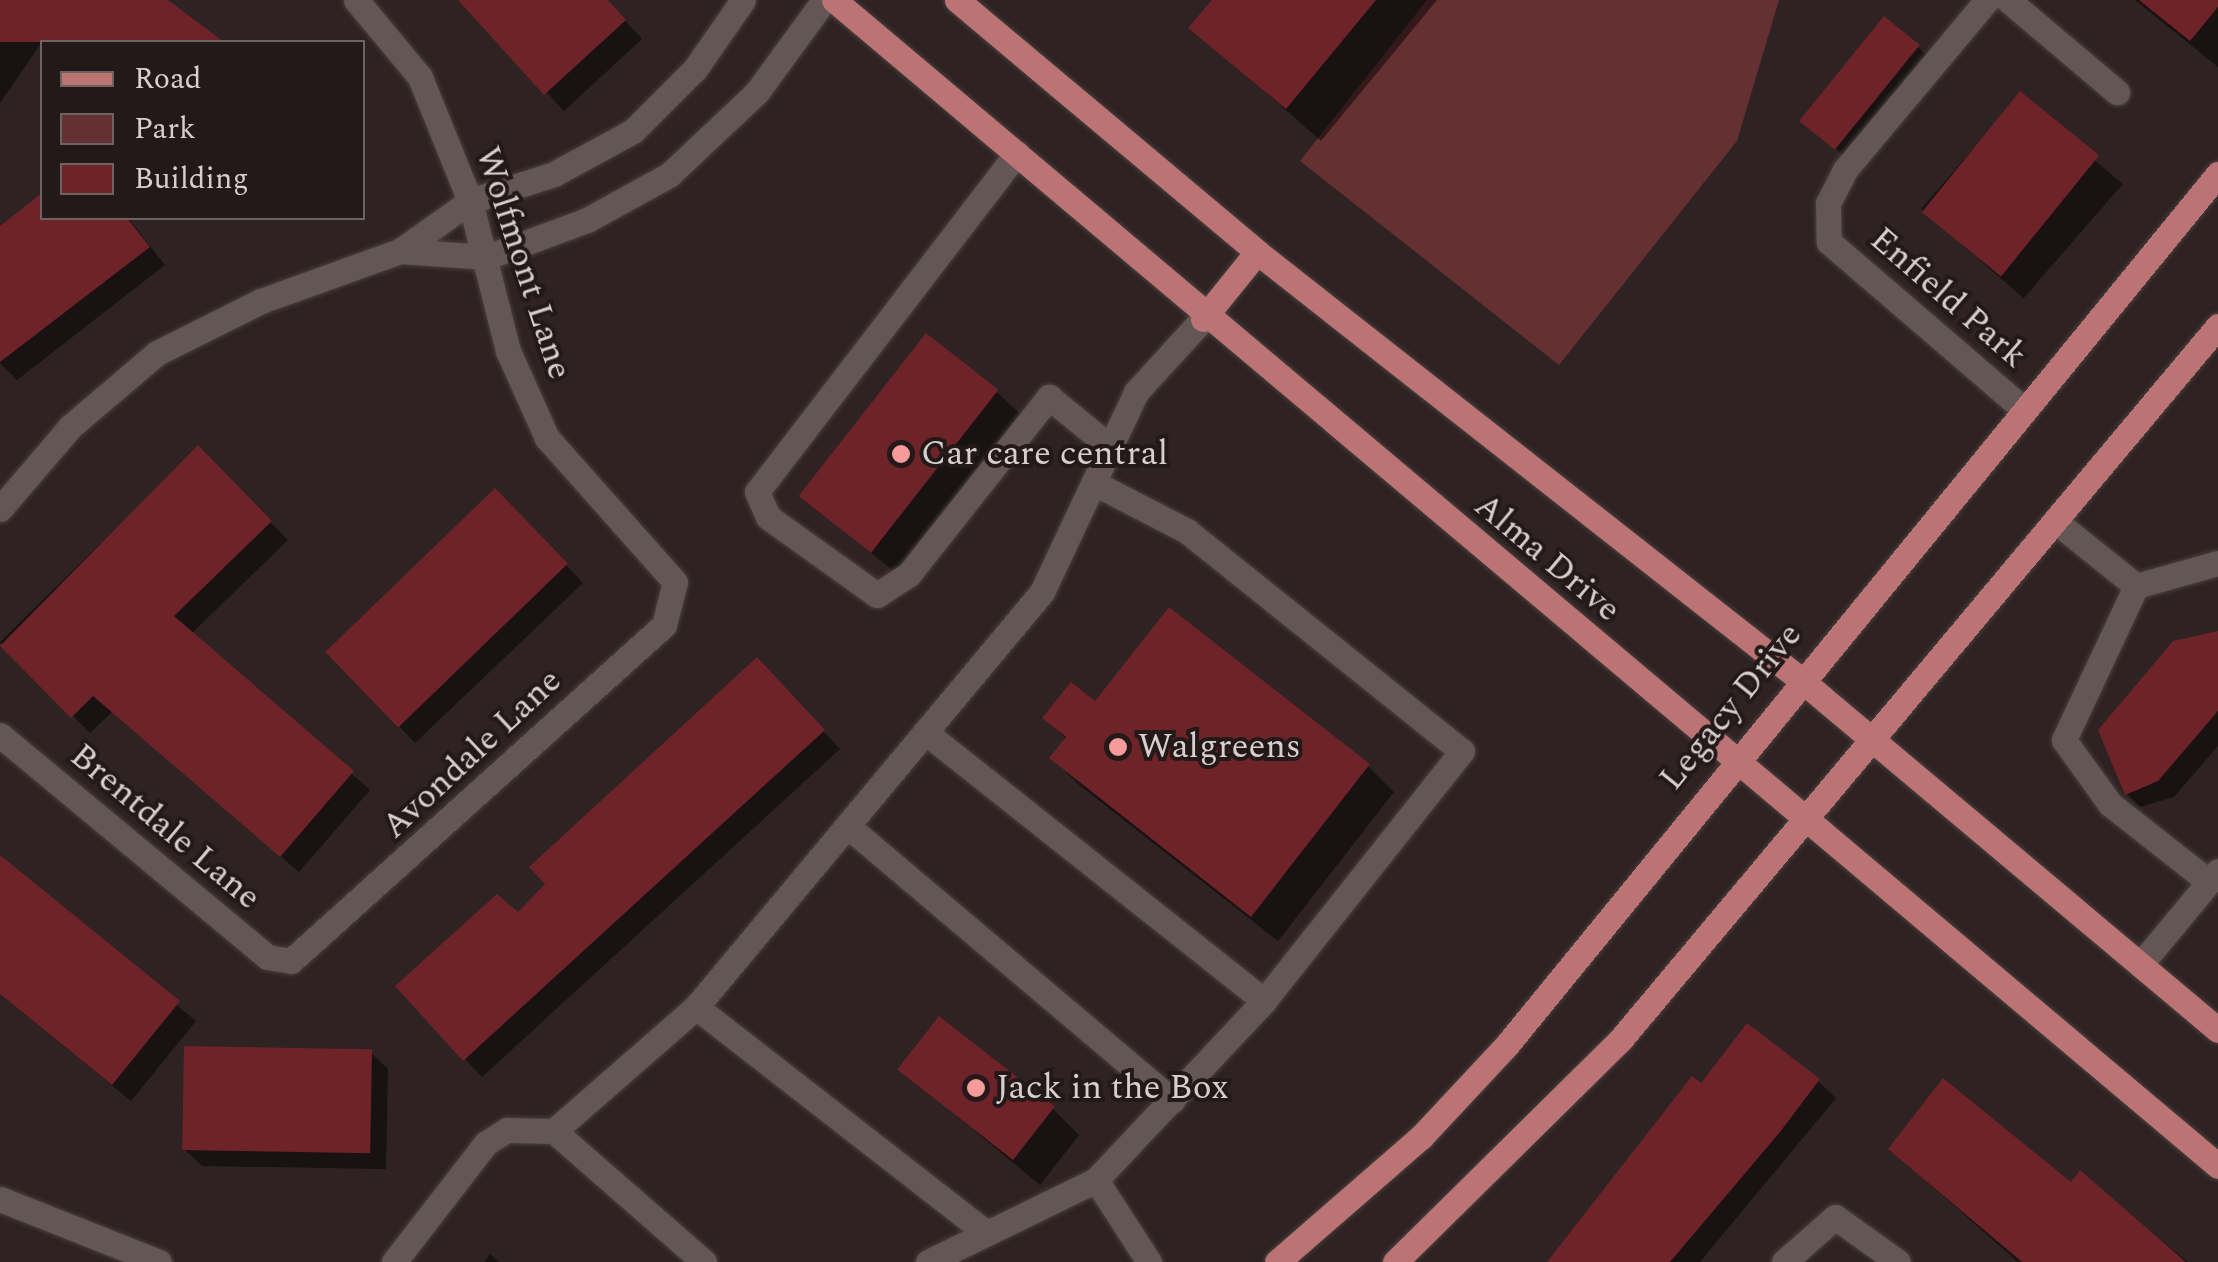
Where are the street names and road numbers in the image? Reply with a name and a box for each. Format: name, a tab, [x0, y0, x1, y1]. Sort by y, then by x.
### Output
street label: Wolfmont Lane	[466, 142, 580, 384]
street label: Enfield Park	[1861, 219, 2035, 377]
street label: Alma Drive	[1465, 485, 1629, 631]
street label: Legacy Drive	[1651, 615, 1811, 799]
street label: Avondale Lane	[374, 660, 570, 848]
street label: Brentdale Lane	[61, 735, 269, 919]

